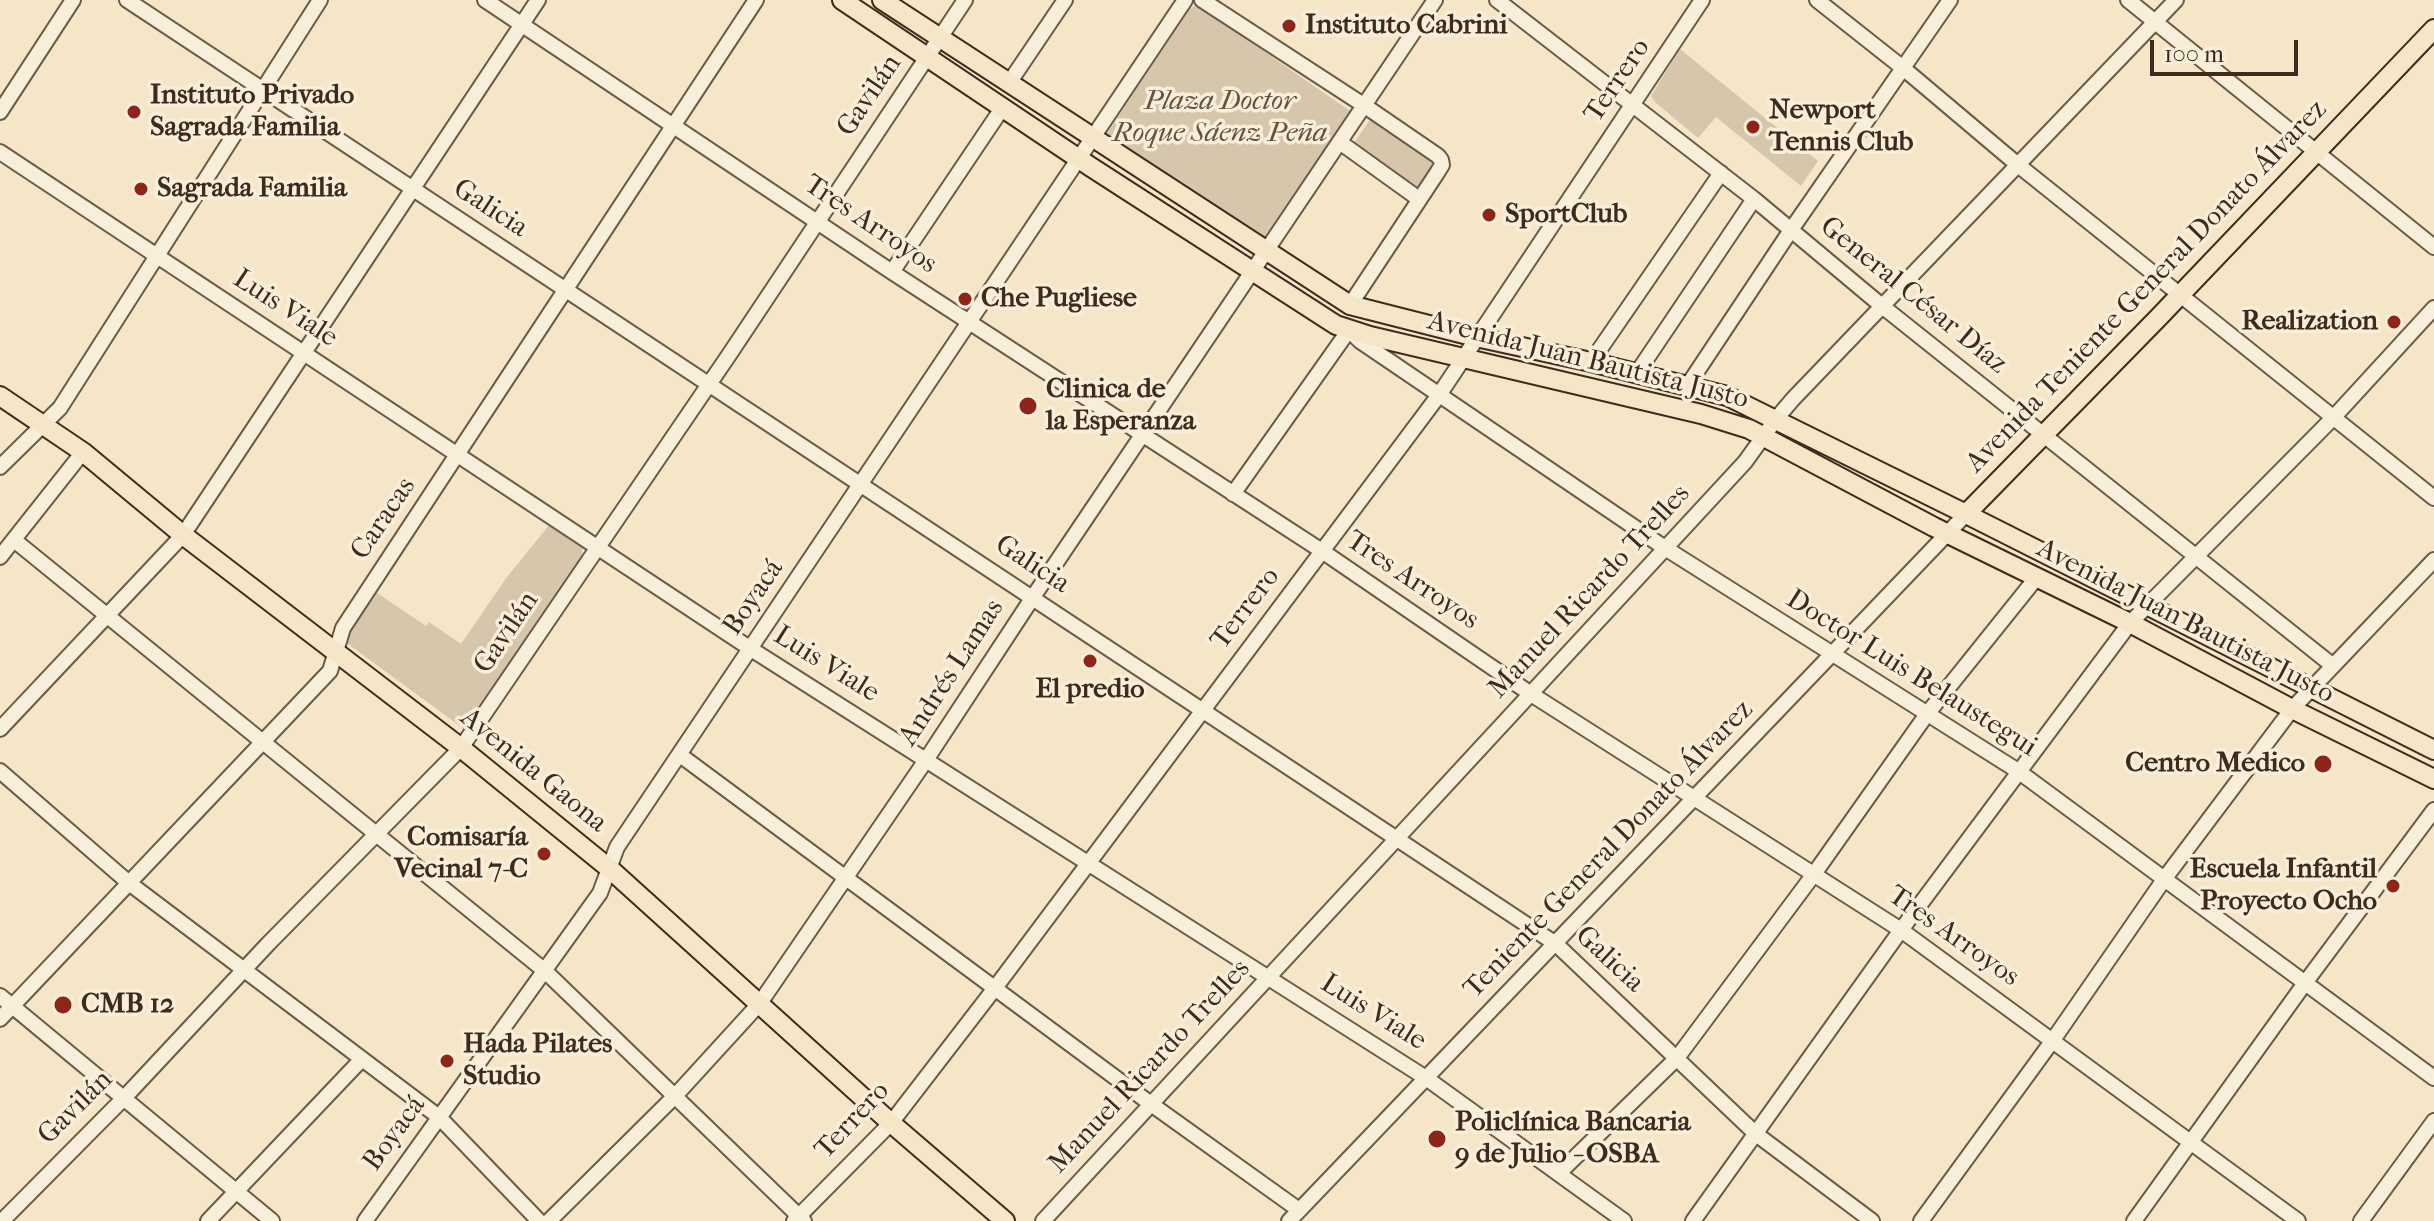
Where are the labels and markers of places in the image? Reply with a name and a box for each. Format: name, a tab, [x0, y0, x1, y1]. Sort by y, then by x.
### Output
place label: Instituto Cabrini	[1305, 9, 1508, 43]
marker: Instituto Cabrini	[1280, 17, 1298, 35]
place label: Instituto Privado Sagrada Familia	[150, 79, 354, 145]
place label: Newport Tennis Club	[1769, 94, 1913, 160]
marker: Instituto Privado Sagrada Familia	[125, 103, 143, 121]
marker: Newport Tennis Club	[1744, 118, 1762, 136]
place label: Sagrada Familia	[157, 172, 347, 206]
marker: Sagrada Familia	[132, 180, 150, 198]
place label: SportClub	[1505, 198, 1628, 232]
marker: SportClub	[1480, 206, 1498, 224]
place label: Che Pugliese	[981, 282, 1137, 316]
marker: Che Pugliese	[956, 290, 974, 308]
place label: Realization	[2242, 305, 2378, 339]
marker: Realization	[2385, 313, 2403, 331]
place label: Clinica de la Esperanza	[1046, 373, 1196, 439]
marker: Clinica de la Esperanza	[1017, 395, 1039, 417]
marker: El predio	[1081, 652, 1099, 670]
place label: El predio	[1036, 673, 1144, 707]
place label: Centro Medico	[2125, 747, 2305, 781]
marker: Centro Medico	[2312, 753, 2334, 775]
place label: Comisaría Vecinal 7-C	[394, 821, 528, 887]
marker: Comisaría Vecinal 7-C	[535, 845, 553, 863]
place label: Escuela Infantil Proyecto Ocho	[2190, 853, 2377, 919]
marker: Escuela Infantil Proyecto Ocho	[2384, 877, 2402, 895]
place label: CMB 12	[81, 988, 174, 1022]
marker: CMB 12	[52, 994, 74, 1016]
place label: Hada Pilates Studio	[463, 1028, 612, 1094]
marker: Hada Pilates Studio	[438, 1052, 456, 1070]
place label: Policlínica Bancaria 9 de Julio - OSBA	[1455, 1106, 1691, 1172]
marker: Policlínica Bancaria 9 de Julio - OSBA	[1426, 1128, 1448, 1150]

